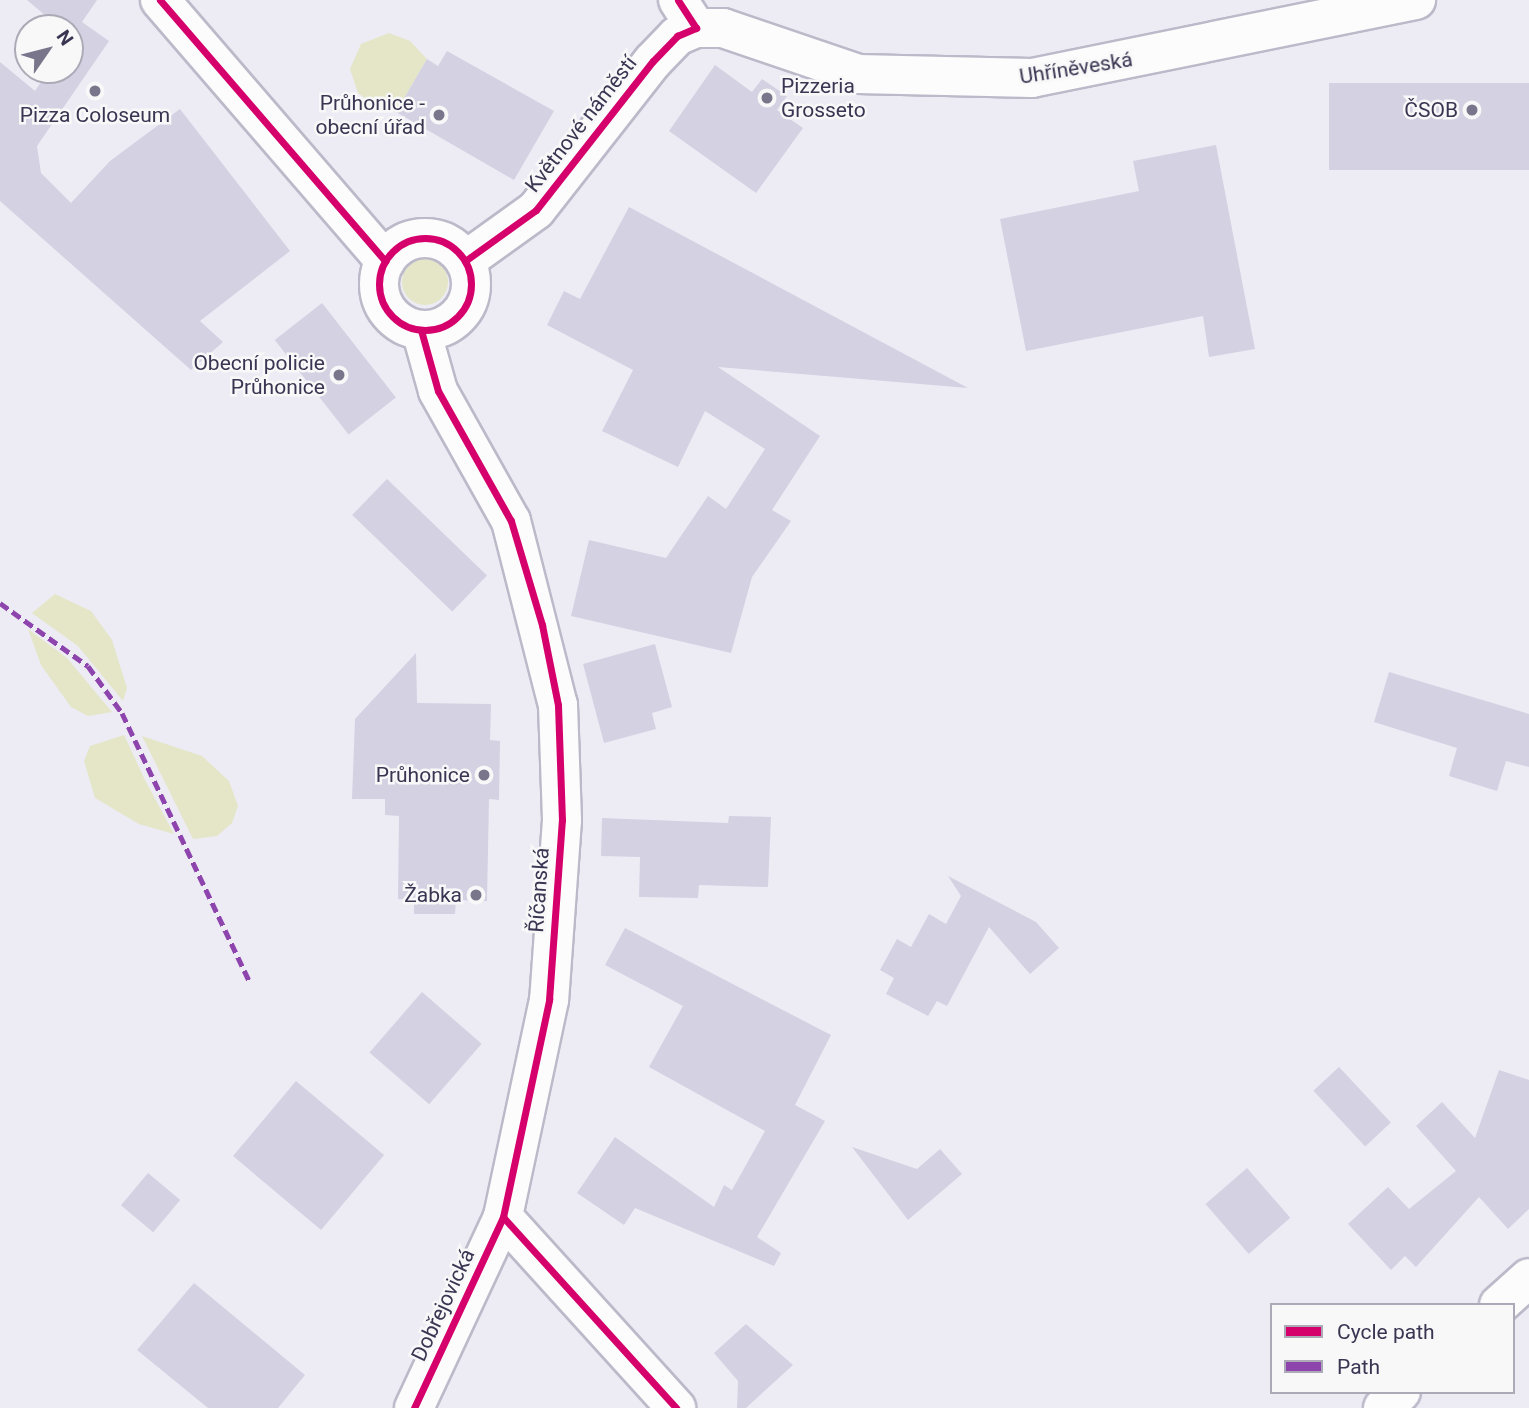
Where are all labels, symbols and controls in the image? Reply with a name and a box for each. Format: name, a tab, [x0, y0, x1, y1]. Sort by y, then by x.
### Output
north arrow	[14, 14, 84, 84]
text: N	[52, 26, 78, 50]
street label: Uhříněveská	[1018, 47, 1134, 89]
street label: Květnové náměstí	[520, 51, 642, 197]
place label: Pizzeria Grosseto	[781, 73, 866, 123]
marker: Pizza Coloseum	[87, 83, 103, 99]
place label: Průhonice - obecní úřad	[316, 90, 425, 140]
marker: Pizzeria Grosseto	[759, 90, 775, 106]
place label: ČSOB	[1404, 97, 1458, 123]
place label: Pizza Coloseum	[20, 102, 170, 128]
marker: ČSOB	[1464, 102, 1480, 118]
marker: Průhonice - obecní úřad	[431, 107, 447, 123]
place label: Obecní policie Průhonice	[193, 350, 325, 400]
marker: Obecní policie Průhonice	[331, 367, 347, 383]
place label: Průhonice	[376, 762, 470, 788]
marker: Průhonice	[476, 767, 492, 783]
street label: Říčanská	[523, 847, 555, 933]
place label: Žabka	[404, 882, 462, 908]
marker: Žabka	[468, 887, 484, 903]
street label: Dobřejovická	[406, 1245, 480, 1365]
legend	[1270, 1303, 1515, 1394]
text: Cycle path	[1337, 1320, 1435, 1344]
text: Path	[1337, 1355, 1380, 1379]

